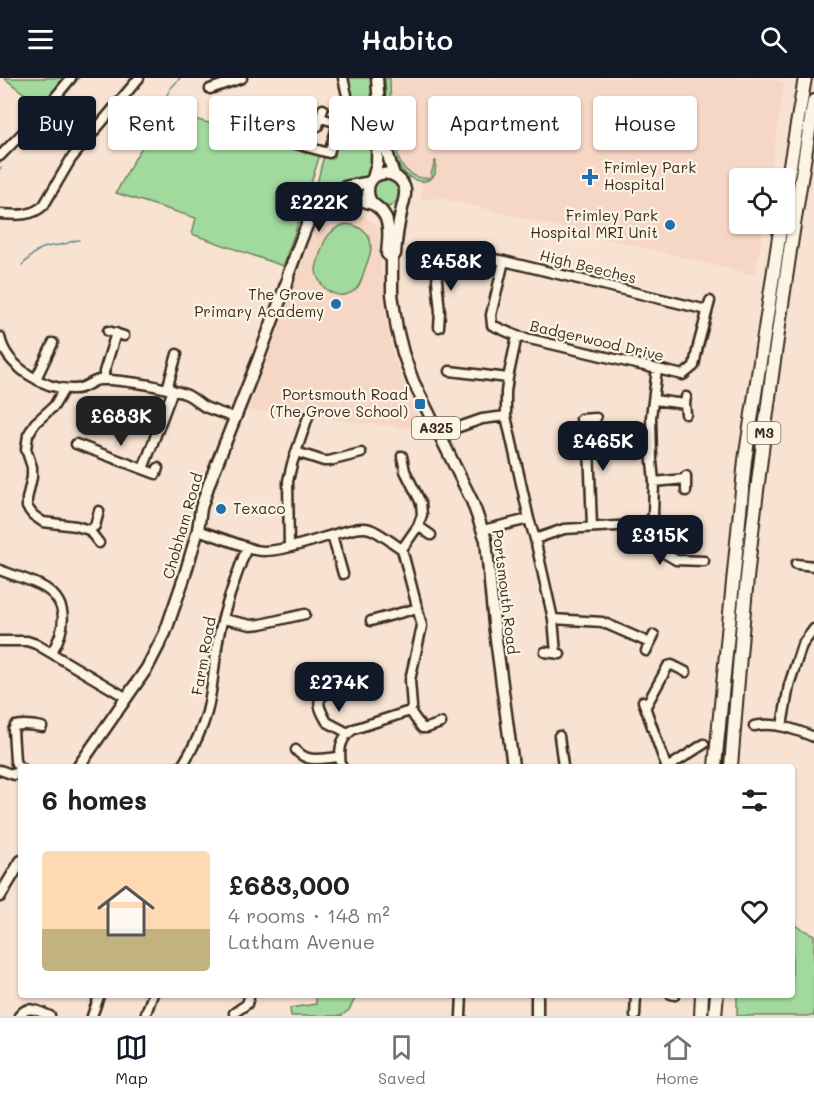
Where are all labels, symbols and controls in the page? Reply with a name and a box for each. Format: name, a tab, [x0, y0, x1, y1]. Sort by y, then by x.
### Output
text: Habito	[361, 22, 453, 57]
icon: menu	[24, 23, 57, 56]
icon: search	[757, 23, 790, 56]
chip: Buy	[18, 96, 96, 150]
chip: Rent	[108, 96, 197, 150]
chip: Filters	[209, 96, 317, 150]
chip: New	[329, 96, 416, 150]
chip: Apartment	[428, 96, 581, 150]
chip: House	[593, 96, 697, 150]
place label: Frimley Park Hospital	[604, 157, 696, 194]
marker: Frimley Park Hospital	[581, 168, 599, 186]
map controls	[729, 168, 795, 234]
button: locate	[729, 168, 795, 234]
pin: £222K	[277, 182, 361, 233]
text: £222K	[289, 188, 349, 214]
place label: Frimley Park Hospital MRI Unit	[530, 205, 658, 242]
marker: Frimley Park Hospital MRI Unit	[663, 218, 677, 232]
pin: £458K	[409, 241, 493, 292]
street label: High Beeches	[538, 244, 639, 288]
text: £458K	[420, 247, 482, 273]
place label: The Grove Primary Academy	[194, 284, 324, 321]
marker: The Grove Primary Academy	[329, 297, 343, 311]
street label: Badgerwood Drive	[528, 315, 666, 365]
place label: Portsmouth Road (The Grove School)	[270, 384, 408, 421]
pin: £683K	[79, 396, 163, 447]
marker: Portsmouth Road (The Grove School)	[413, 397, 427, 411]
text: £683K	[90, 402, 152, 428]
road number: A325	[412, 417, 460, 439]
pin: £465K	[561, 421, 645, 472]
road number: M3	[748, 422, 780, 444]
text: £465K	[572, 427, 634, 453]
street label: Chobham Road	[157, 470, 207, 581]
place label: Texaco	[233, 498, 285, 518]
marker: Texaco	[214, 502, 228, 516]
pin: £315K	[618, 515, 702, 566]
text: £315K	[631, 521, 689, 547]
street label: Portsmouth Road	[488, 528, 524, 656]
street label: Farm Road	[186, 615, 220, 697]
pin: £274K	[297, 662, 381, 713]
text: £274K	[309, 668, 369, 694]
text: 6 homes	[42, 783, 147, 817]
icon: filters	[738, 784, 771, 817]
text: £683,000	[228, 868, 350, 902]
icon: home	[90, 875, 162, 947]
icon: heart	[738, 895, 771, 928]
text: 4 rooms · 148 m²	[228, 902, 390, 928]
text: Latham Avenue	[228, 928, 375, 954]
tab: Map	[115, 1031, 148, 1088]
tab: Saved	[378, 1031, 425, 1088]
tab: Home	[655, 1031, 699, 1088]

